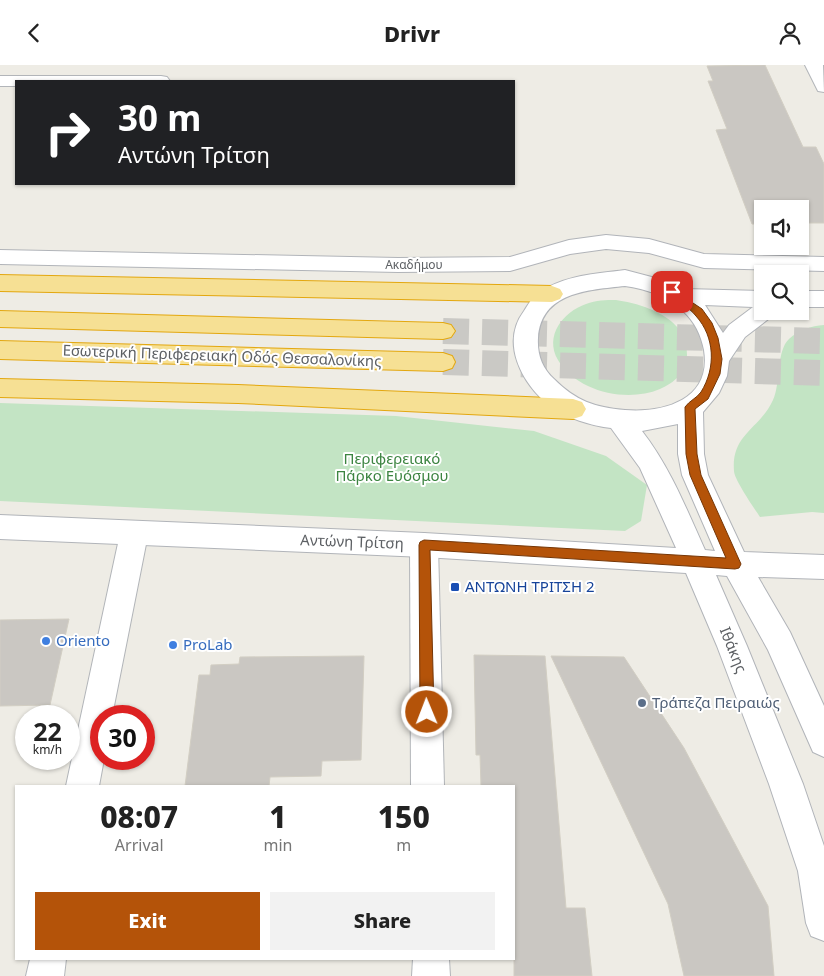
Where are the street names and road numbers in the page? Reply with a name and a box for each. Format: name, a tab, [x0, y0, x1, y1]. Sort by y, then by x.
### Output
street label: Ακαδήμου	[385, 256, 443, 273]
street label: Εσωτερική Περιφερειακή Οδός Θεσσαλονίκης	[62, 339, 382, 371]
street label: Αντώνη Τρίτση	[300, 529, 404, 553]
street label: Ιθάκης	[716, 624, 752, 676]

